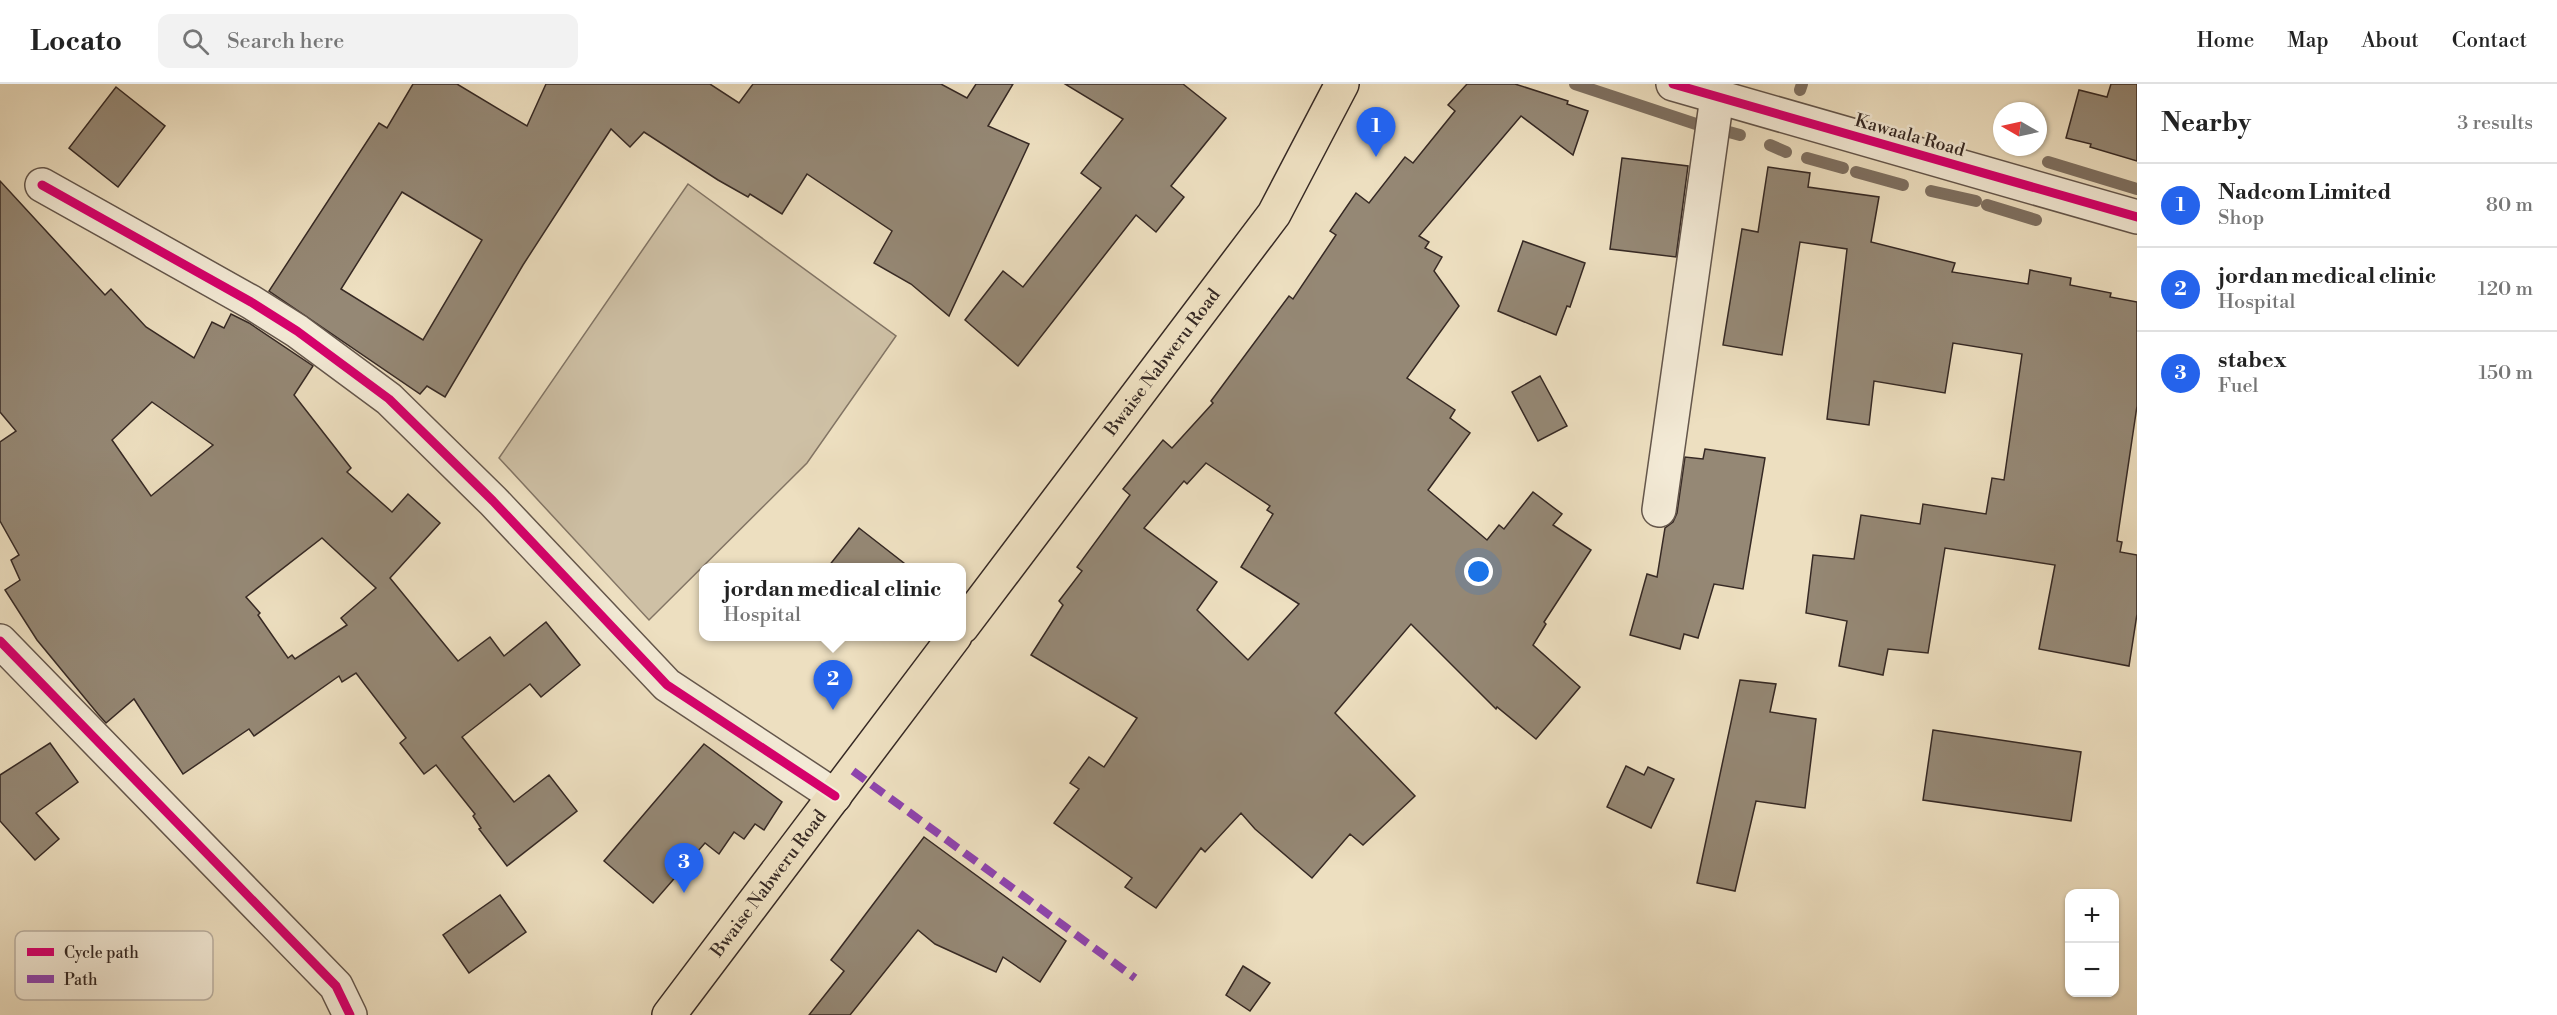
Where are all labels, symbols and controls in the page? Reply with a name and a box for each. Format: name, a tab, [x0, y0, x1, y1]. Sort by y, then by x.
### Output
search box	[158, 14, 578, 68]
text: Locato	[30, 24, 122, 59]
icon: search	[179, 25, 212, 58]
text: Search here	[227, 28, 344, 55]
text: Home	[2197, 28, 2254, 54]
text: Map	[2287, 28, 2329, 54]
text: About	[2362, 28, 2419, 54]
text: Contact	[2452, 28, 2527, 54]
north arrow	[1993, 102, 2047, 156]
pin: 1	[1356, 107, 1396, 157]
text: Nearby	[2161, 107, 2251, 139]
street label: Kawaala Road	[1852, 109, 1968, 162]
text: 3 results	[2457, 111, 2533, 136]
text: Nadcom Limited	[2218, 179, 2391, 206]
text: 1	[2176, 193, 2185, 218]
text: 80 m	[2486, 193, 2533, 218]
text: Shop	[2218, 206, 2264, 231]
text: jordan medical clinic	[2218, 263, 2436, 290]
text: 2	[2174, 277, 2187, 302]
text: 120 m	[2478, 277, 2533, 302]
street label: Bwaise Nabweru Road	[1099, 284, 1226, 441]
text: Hospital	[2218, 290, 2295, 315]
text: stabex	[2218, 347, 2286, 374]
text: 3	[2174, 361, 2187, 386]
text: 150 m	[2478, 361, 2533, 386]
text: Fuel	[2218, 374, 2258, 399]
your location	[1464, 557, 1493, 586]
popup	[699, 563, 966, 641]
text: jordan medical clinic	[723, 576, 942, 603]
text: Hospital	[723, 603, 801, 628]
pin: 2	[814, 660, 852, 710]
street label: Bwaise Nabweru Road	[705, 805, 832, 963]
pin: 3	[664, 844, 704, 893]
map controls	[2065, 889, 2119, 997]
button: +	[2065, 889, 2119, 943]
legend	[15, 931, 213, 1000]
text: Cycle path	[64, 943, 139, 963]
button: −	[2065, 943, 2119, 997]
text: Path	[64, 970, 98, 990]

